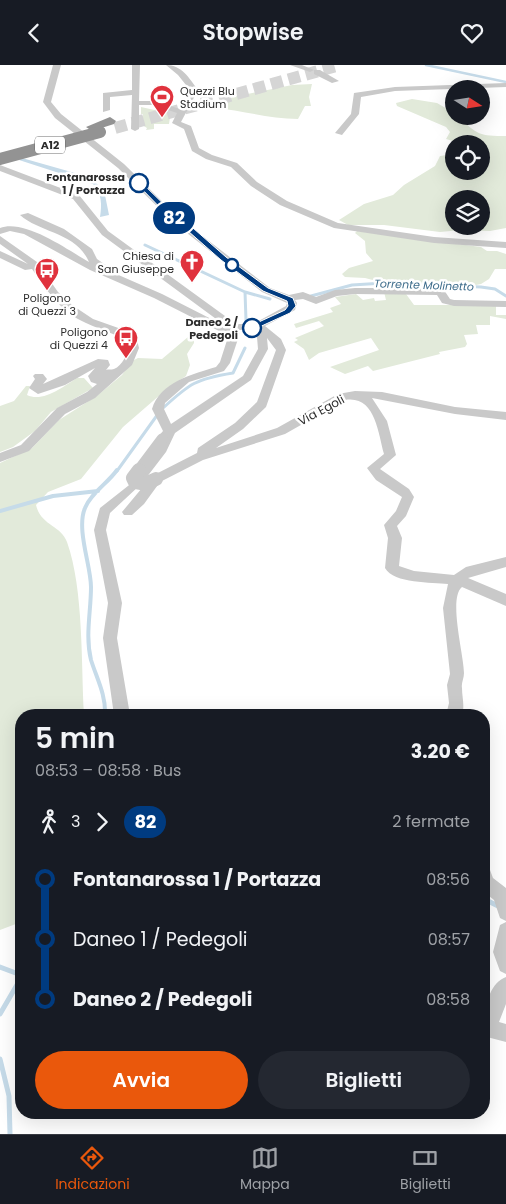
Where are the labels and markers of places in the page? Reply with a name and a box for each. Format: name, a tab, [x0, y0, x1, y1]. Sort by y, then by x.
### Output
place label: Quezzi Blu Stadium	[180, 83, 235, 112]
sports icon: Quezzi Blu Stadium	[149, 84, 175, 118]
place label: Fontanarossa 1 / Portazza	[46, 169, 125, 198]
marker: Fontanarossa 1 / Portazza	[129, 173, 149, 193]
place label: Chiesa di San Giuseppe	[98, 248, 174, 277]
church icon: Chiesa di San Giuseppe	[179, 249, 205, 283]
bus stop icon: Poligono di Quezzi 3	[34, 257, 60, 291]
unlabelled marker	[225, 258, 239, 272]
place label: Poligono di Quezzi 3	[18, 290, 76, 319]
place label: Daneo 2 / Pedegoli	[185, 314, 238, 343]
marker: Daneo 2 / Pedegoli	[242, 318, 262, 338]
place label: Poligono di Quezzi 4	[50, 324, 108, 353]
bus stop icon: Poligono di Quezzi 4	[113, 325, 139, 359]

